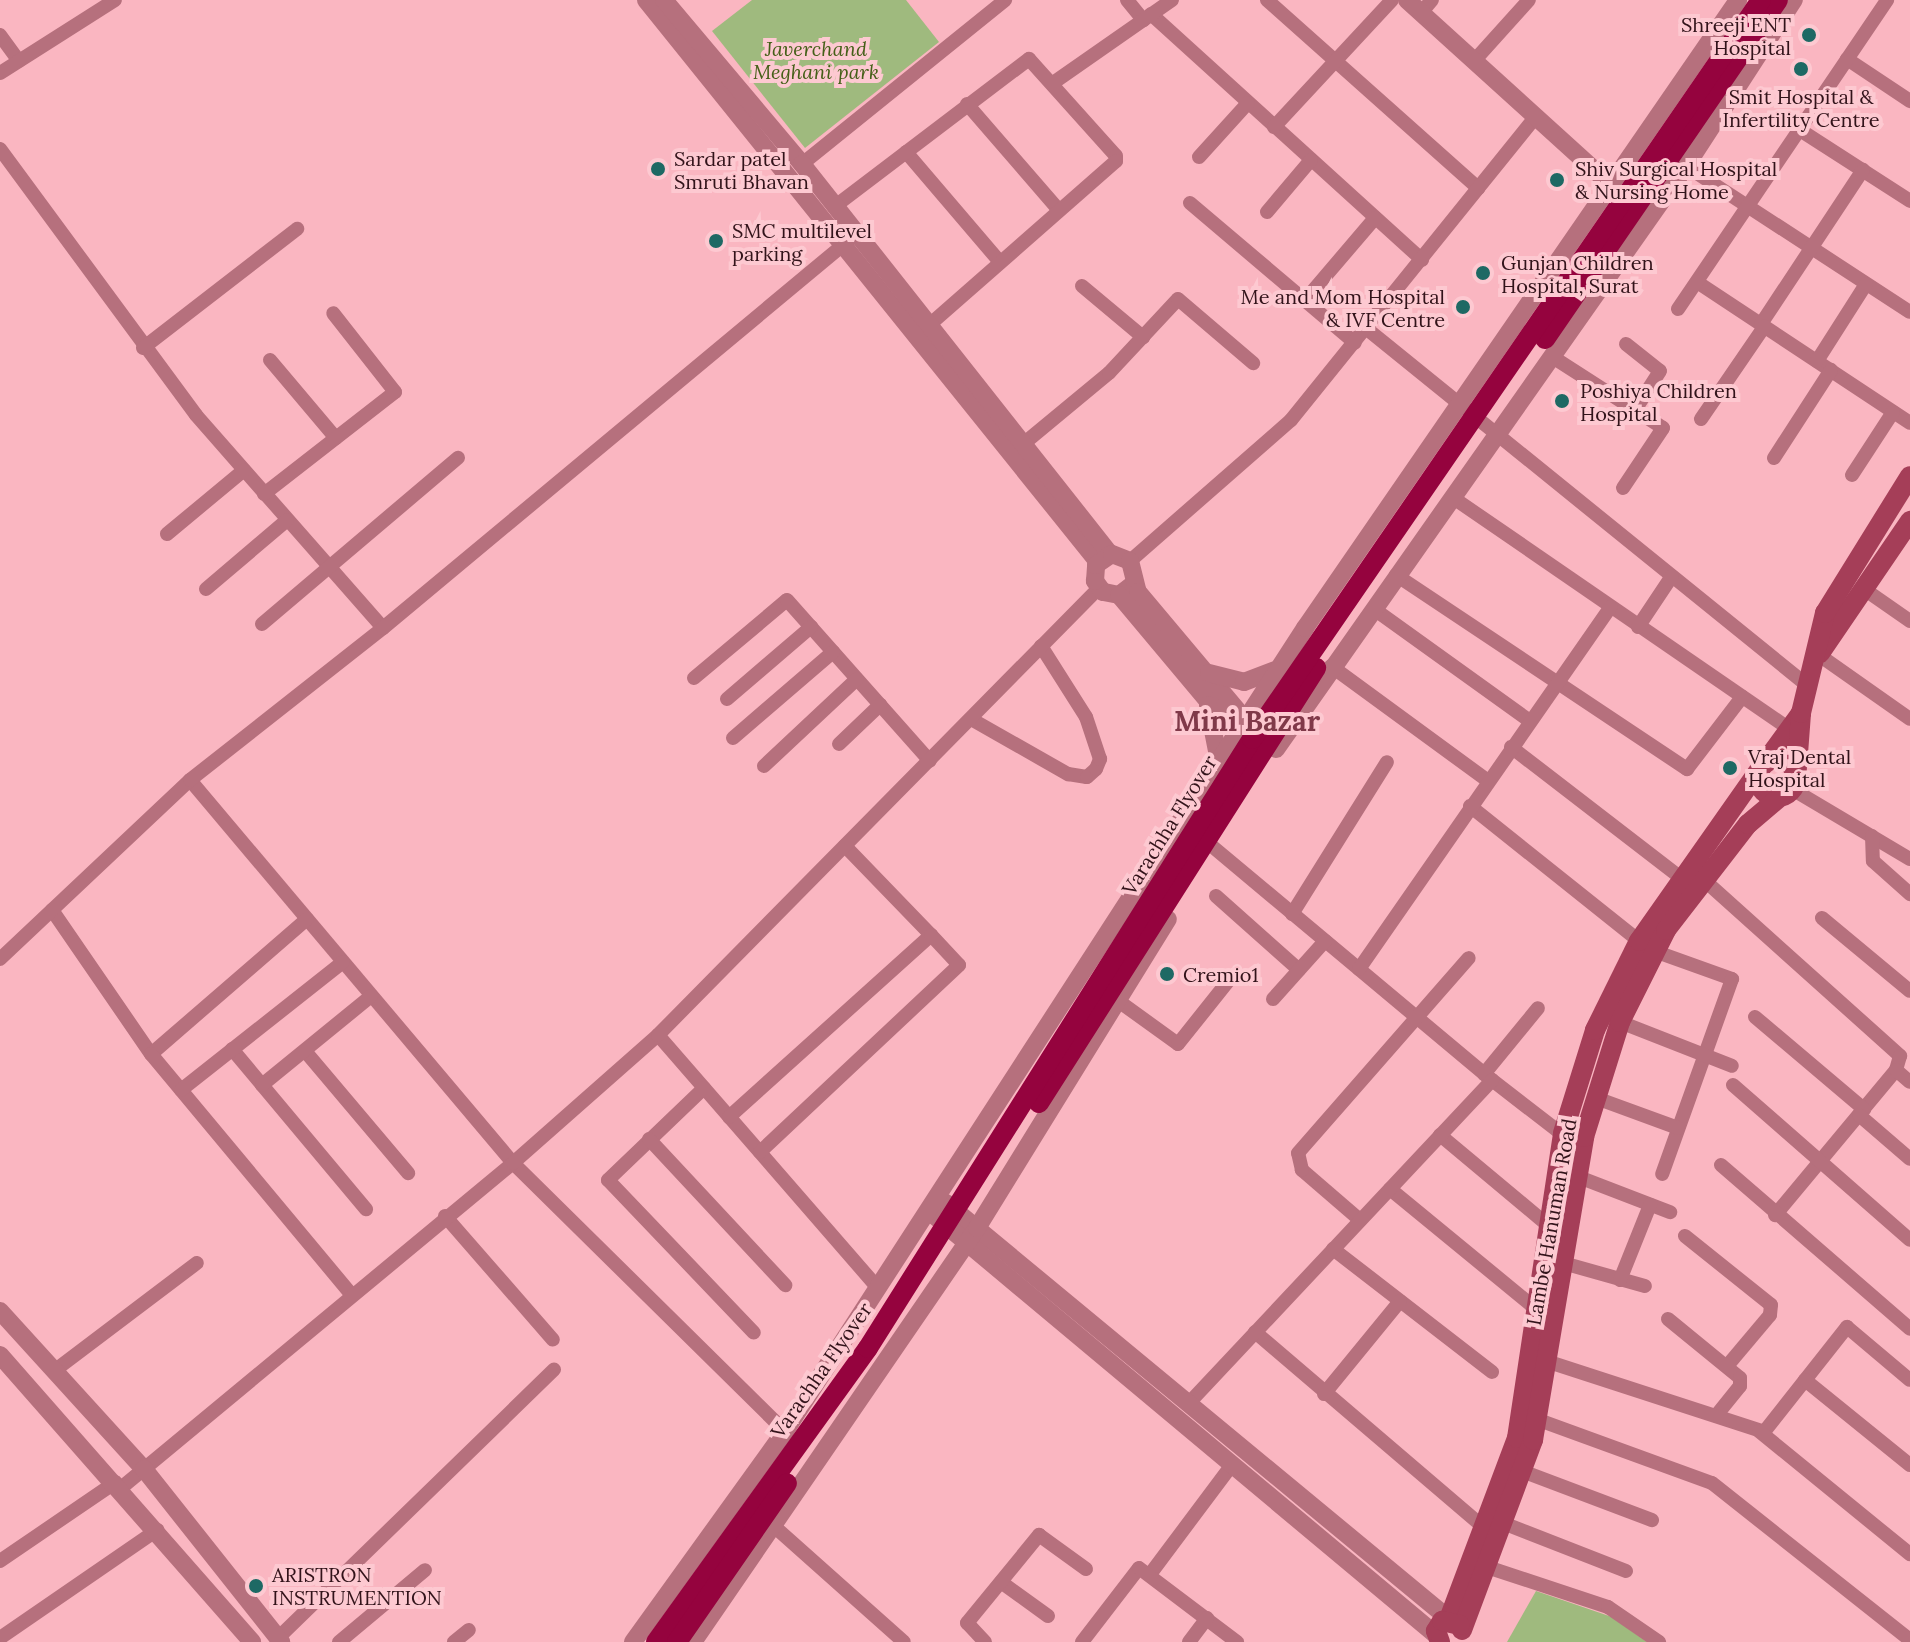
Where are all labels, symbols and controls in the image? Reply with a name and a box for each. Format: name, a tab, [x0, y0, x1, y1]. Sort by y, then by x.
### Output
place label: Shreeji ENT Hospital	[1681, 12, 1791, 59]
marker: Shreeji ENT Hospital	[1798, 24, 1820, 46]
park label: Javerchand Meghani park	[753, 37, 879, 84]
marker: Smit Hospital & Infertility Centre	[1790, 58, 1812, 80]
place label: Smit Hospital & Infertility Centre	[1722, 84, 1880, 131]
place label: Sardar patel Smruti Bhavan	[674, 146, 809, 193]
place label: Shiv Surgical Hospital & Nursing Home	[1575, 156, 1777, 203]
marker: Sardar patel Smruti Bhavan	[649, 160, 667, 178]
marker: Shiv Surgical Hospital & Nursing Home	[1546, 169, 1568, 191]
place label: SMC multilevel parking	[732, 218, 872, 265]
marker: SMC multilevel parking	[707, 232, 725, 250]
place label: Gunjan Children Hospital, Surat	[1501, 250, 1654, 297]
marker: Gunjan Children Hospital, Surat	[1472, 262, 1494, 284]
place label: Me and Mom Hospital & IVF Centre	[1240, 284, 1445, 331]
marker: Me and Mom Hospital & IVF Centre	[1452, 296, 1474, 318]
place label: Poshiya Children Hospital	[1580, 378, 1737, 425]
marker: Poshiya Children Hospital	[1551, 390, 1573, 412]
district label: Mini Bazar	[1174, 704, 1320, 738]
place label: Vraj Dental Hospital	[1748, 744, 1851, 791]
street label: Varachha Flyover	[1117, 751, 1221, 899]
marker: Vraj Dental Hospital	[1719, 757, 1741, 779]
place label: Cremio1	[1183, 962, 1259, 986]
marker: Cremio1	[1158, 965, 1176, 983]
street label: Lambe Hanuman Road	[1521, 1117, 1581, 1327]
street label: Varachha Flyover	[765, 1298, 877, 1442]
place label: ARISTRON INSTRUMENTION	[272, 1562, 442, 1609]
marker: ARISTRON INSTRUMENTION	[247, 1577, 265, 1595]

